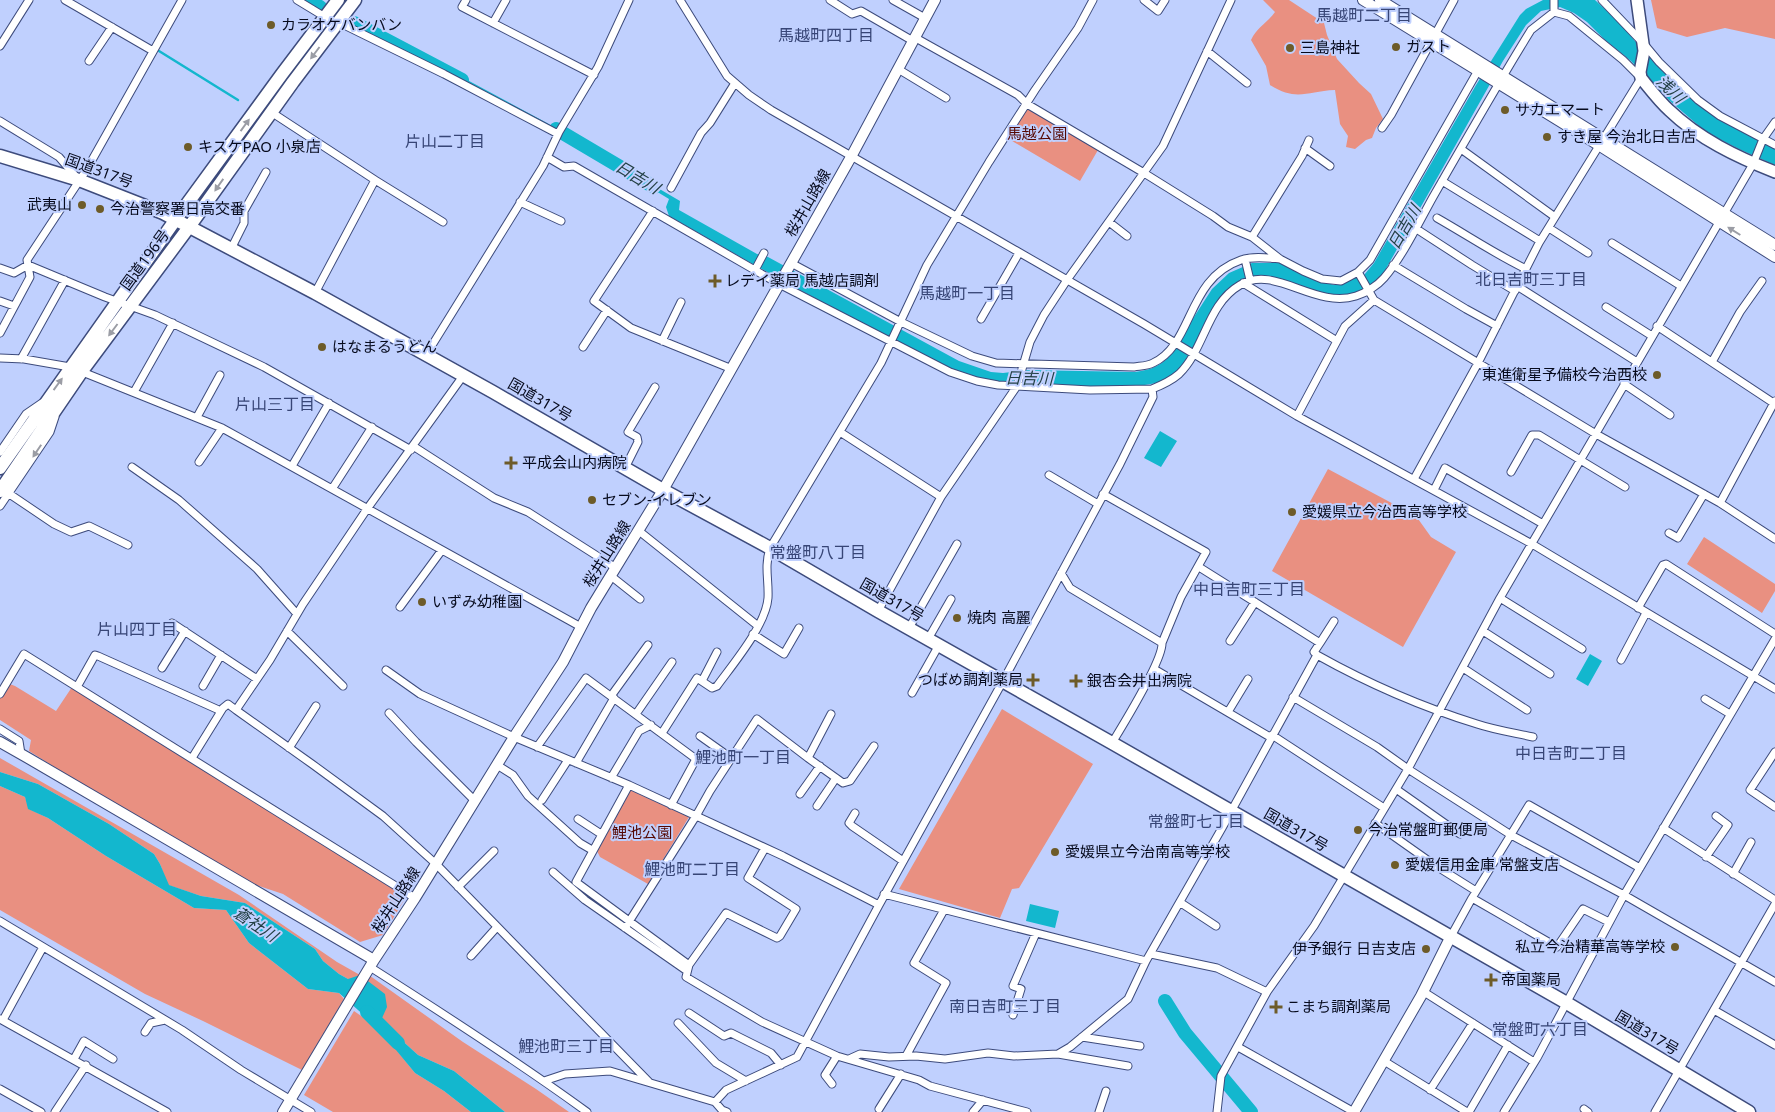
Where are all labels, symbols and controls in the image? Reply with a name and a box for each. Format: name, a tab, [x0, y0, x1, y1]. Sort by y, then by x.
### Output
district label: 馬越町二丁目	[1316, 4, 1412, 26]
place label: カラオケバンバン	[281, 14, 402, 34]
marker: カラオケバンバン	[265, 19, 277, 31]
district label: 馬越町四丁目	[778, 24, 874, 46]
place label: ガスト	[1406, 36, 1451, 56]
place label: 三島神社	[1300, 37, 1360, 57]
marker: ガスト	[1390, 41, 1402, 53]
marker: 三島神社	[1284, 42, 1296, 54]
one-way arrow	[309, 46, 320, 59]
water label: 浅川	[1652, 70, 1692, 109]
place label: サカエマート	[1515, 99, 1605, 119]
marker: サカエマート	[1499, 104, 1511, 116]
one-way arrow	[240, 118, 250, 132]
park label: 馬越公園	[1007, 123, 1067, 143]
place label: すき屋 今治北日吉店	[1557, 126, 1696, 146]
district label: 片山二丁目	[405, 130, 485, 152]
marker: すき屋 今治北日吉店	[1541, 131, 1553, 143]
place label: キスケPAO 小泉店	[198, 136, 321, 156]
marker: キスケPAO 小泉店	[182, 141, 194, 153]
street label: 国道317号	[63, 149, 136, 192]
water label: 日吉川	[612, 155, 666, 200]
street label: 桜井山路線	[780, 165, 835, 240]
one-way arrow	[214, 178, 224, 191]
place label: 武夷山	[27, 194, 72, 214]
place label: 今治警察署日高交番	[110, 198, 245, 218]
marker: 武夷山	[76, 199, 88, 211]
water label: 日吉川	[1382, 199, 1427, 253]
marker: 今治警察署日高交番	[94, 203, 106, 215]
street label: 国道196号	[115, 225, 173, 294]
one-way arrow	[1727, 226, 1740, 235]
district label: 北日吉町三丁目	[1475, 268, 1587, 290]
place label: レデイ薬局 馬越店調剤	[725, 270, 879, 290]
marker: レデイ薬局 馬越店調剤	[709, 275, 721, 287]
district label: 馬越町一丁目	[919, 282, 1015, 304]
one-way arrow	[108, 323, 119, 336]
place label: はなまるうどん	[332, 336, 437, 356]
marker: はなまるうどん	[316, 341, 328, 353]
place label: 東進衛星予備校今治西校	[1482, 364, 1647, 384]
water label: 日吉川	[1005, 367, 1055, 389]
marker: 東進衛星予備校今治西校	[1651, 369, 1663, 381]
street label: 国道317号	[505, 373, 576, 425]
one-way arrow	[53, 377, 63, 391]
district label: 片山三丁目	[235, 393, 315, 415]
one-way arrow	[33, 444, 42, 457]
place label: 平成会山内病院	[522, 452, 627, 472]
marker: 平成会山内病院	[504, 456, 518, 470]
place label: セブン-イレブン	[602, 489, 712, 509]
marker: セブン-イレブン	[586, 494, 598, 506]
place label: 愛媛県立今治西高等学校	[1302, 501, 1467, 521]
marker: 愛媛県立今治西高等学校	[1286, 506, 1298, 518]
street label: 桜井山路線	[578, 516, 635, 591]
district label: 常盤町八丁目	[770, 541, 866, 563]
street label: 国道317号	[857, 573, 928, 625]
district label: 中日吉町三丁目	[1193, 578, 1305, 600]
place label: いずみ幼稚園	[432, 591, 522, 611]
marker: いずみ幼稚園	[416, 596, 428, 608]
place label: 焼肉 高麗	[967, 607, 1031, 627]
marker: 焼肉 高麗	[951, 612, 963, 624]
district label: 片山四丁目	[97, 618, 177, 640]
place label: つばめ調剤薬局	[918, 669, 1023, 689]
place label: 銀杏会井出病院	[1087, 670, 1192, 690]
marker: つばめ調剤薬局	[1027, 674, 1039, 686]
marker: 銀杏会井出病院	[1069, 674, 1083, 688]
district label: 中日吉町二丁目	[1515, 742, 1627, 764]
district label: 鯉池町一丁目	[695, 746, 791, 768]
street label: 国道317号	[1261, 803, 1332, 855]
district label: 常盤町七丁目	[1148, 810, 1244, 832]
place label: 今治常盤町郵便局	[1368, 819, 1488, 839]
park label: 鯉池公園	[612, 822, 672, 842]
marker: 今治常盤町郵便局	[1352, 824, 1364, 836]
place label: 愛媛県立今治南高等学校	[1065, 841, 1230, 861]
marker: 愛媛県立今治南高等学校	[1049, 846, 1061, 858]
place label: 愛媛信用金庫 常盤支店	[1405, 854, 1559, 874]
district label: 鯉池町二丁目	[644, 858, 740, 880]
marker: 愛媛信用金庫 常盤支店	[1389, 859, 1401, 871]
street label: 桜井山路線	[366, 863, 424, 936]
water label: 蒼社川	[230, 901, 284, 948]
place label: 私立今治精華高等学校	[1515, 936, 1665, 956]
place label: 伊予銀行 日吉支店	[1292, 938, 1416, 958]
marker: 私立今治精華高等学校	[1669, 941, 1681, 953]
marker: 伊予銀行 日吉支店	[1420, 943, 1432, 955]
place label: 帝国薬局	[1501, 969, 1561, 989]
marker: 帝国薬局	[1485, 974, 1497, 986]
district label: 南日吉町三丁目	[949, 995, 1061, 1017]
place label: こまち調剤薬局	[1286, 996, 1391, 1016]
marker: こまち調剤薬局	[1270, 1001, 1282, 1013]
street label: 国道317号	[1612, 1005, 1683, 1059]
district label: 常盤町六丁目	[1492, 1018, 1588, 1040]
district label: 鯉池町三丁目	[518, 1035, 614, 1057]

